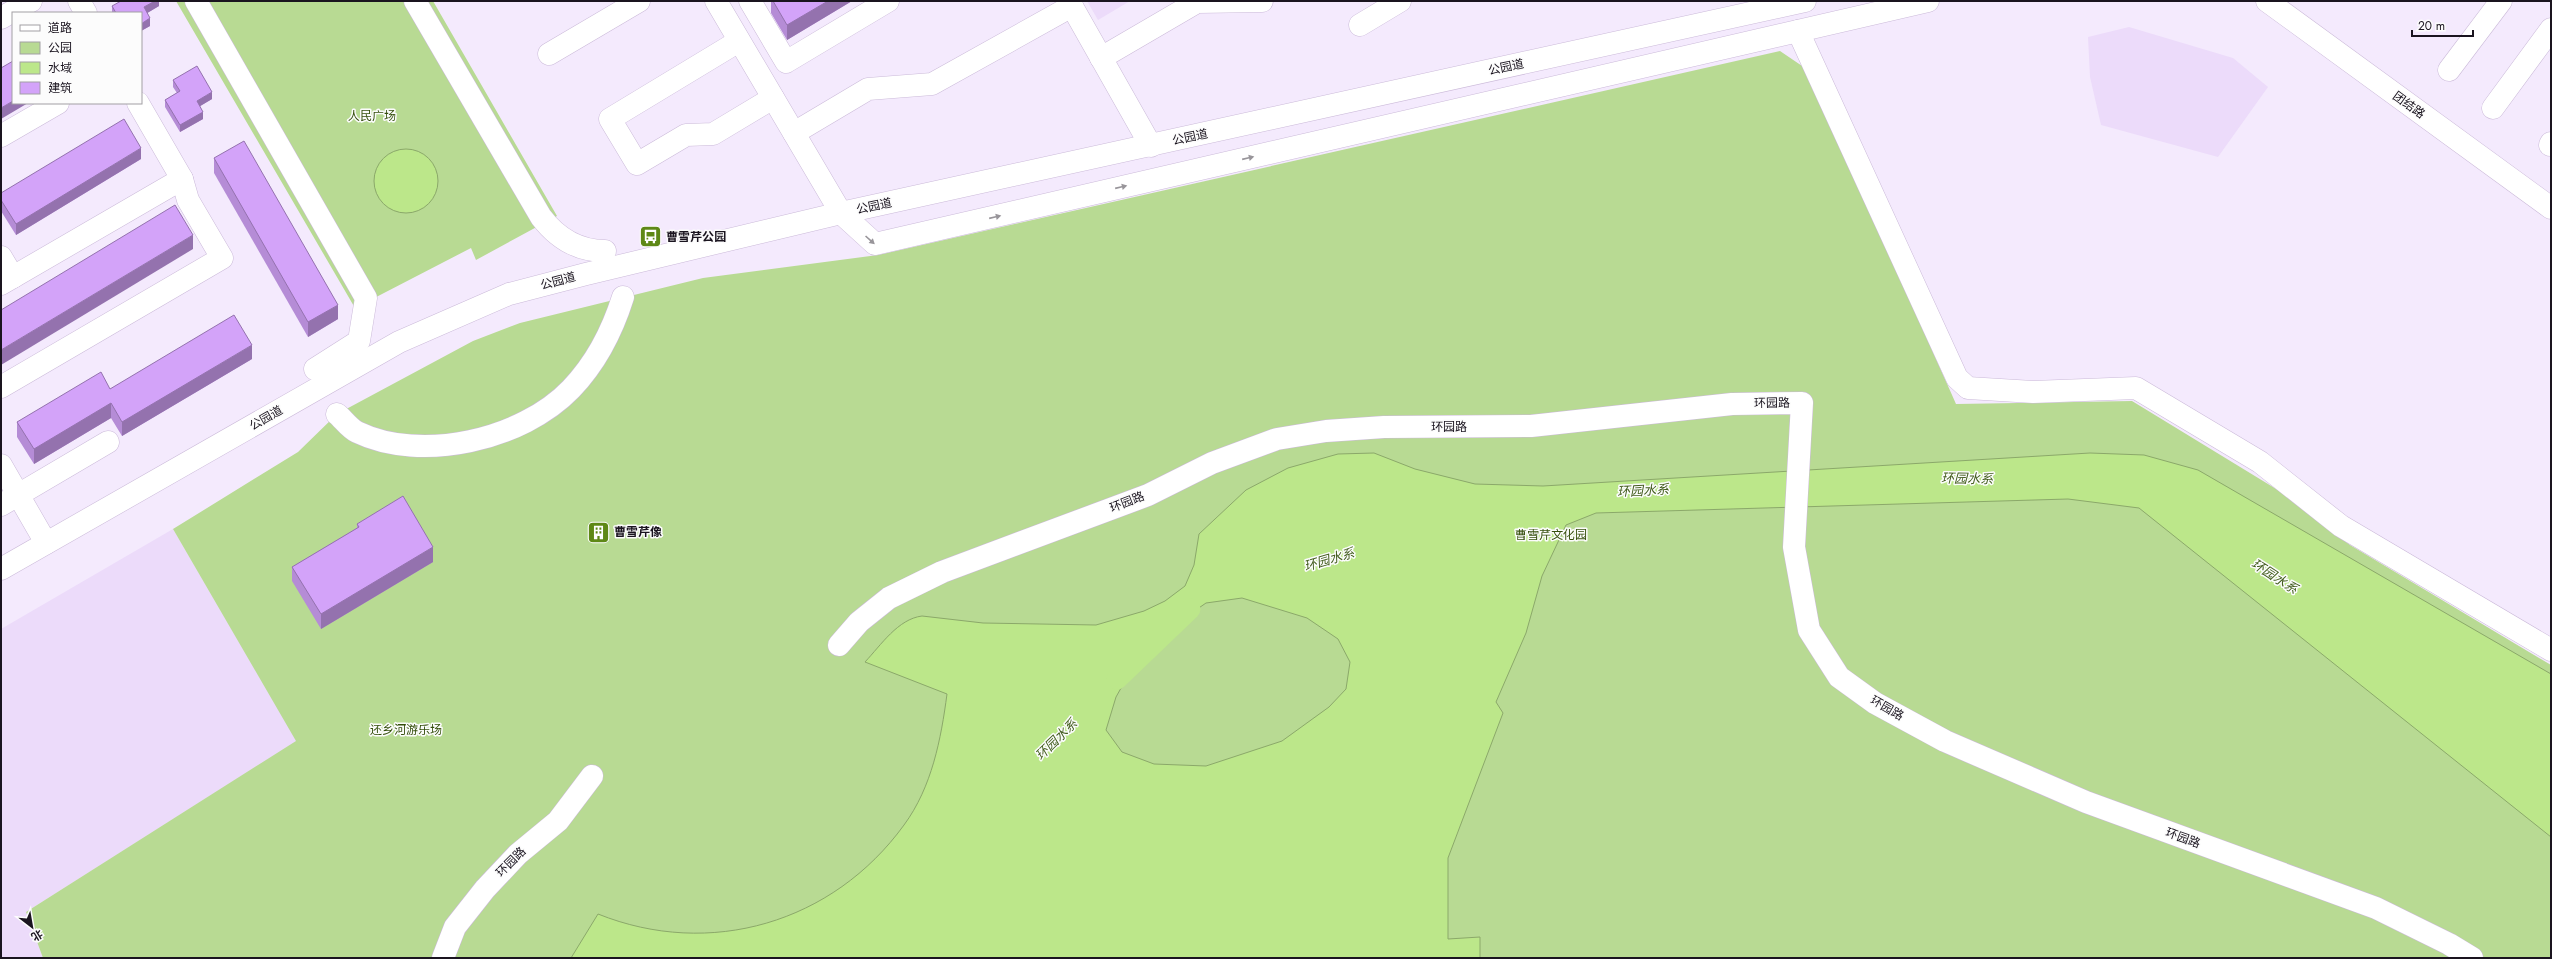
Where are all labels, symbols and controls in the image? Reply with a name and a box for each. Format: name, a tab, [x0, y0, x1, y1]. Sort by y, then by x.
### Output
legend	[12, 12, 142, 104]
scale bar	[2412, 12, 2473, 38]
text: 20 m	[2418, 17, 2445, 35]
text: 道路	[48, 19, 72, 37]
text: 公园	[48, 39, 72, 57]
street label: 公园道	[1487, 54, 1525, 80]
text: 水域	[48, 59, 72, 77]
text: 建筑	[48, 79, 72, 97]
street label: 团结路	[2389, 87, 2429, 123]
park label: 人民广场	[348, 107, 396, 125]
street label: 公园道	[1171, 124, 1209, 150]
one-way arrow	[1242, 155, 1254, 161]
one-way arrow	[1115, 184, 1128, 190]
street label: 公园道	[855, 193, 893, 219]
one-way arrow	[988, 213, 1001, 219]
bus stop icon: 曹雪芹公园	[638, 224, 664, 250]
place label: 曹雪芹公园	[666, 228, 726, 246]
one-way arrow	[864, 235, 875, 244]
street label: 公园道	[538, 268, 578, 294]
street label: 环园路	[1754, 394, 1790, 412]
street label: 公园道	[246, 401, 286, 435]
street label: 环园路	[1431, 418, 1467, 436]
water label: 环园水系	[1941, 469, 1994, 488]
water label: 环园水系	[1617, 480, 1670, 501]
street label: 环园路	[1107, 487, 1147, 517]
building icon: 曹雪芹像	[585, 519, 611, 545]
place label: 曹雪芹像	[614, 523, 662, 541]
park label: 曹雪芹文化园	[1515, 526, 1587, 544]
water label: 环园水系	[1302, 543, 1358, 576]
water label: 环园水系	[2248, 554, 2303, 599]
street label: 环园路	[1867, 691, 1907, 725]
water label: 环园水系	[1031, 714, 1082, 764]
park label: 还乡河游乐场	[370, 721, 442, 739]
street label: 环园路	[2163, 823, 2203, 853]
street label: 环园路	[492, 843, 530, 881]
north arrow	[12, 907, 52, 947]
text: 北	[28, 926, 46, 945]

